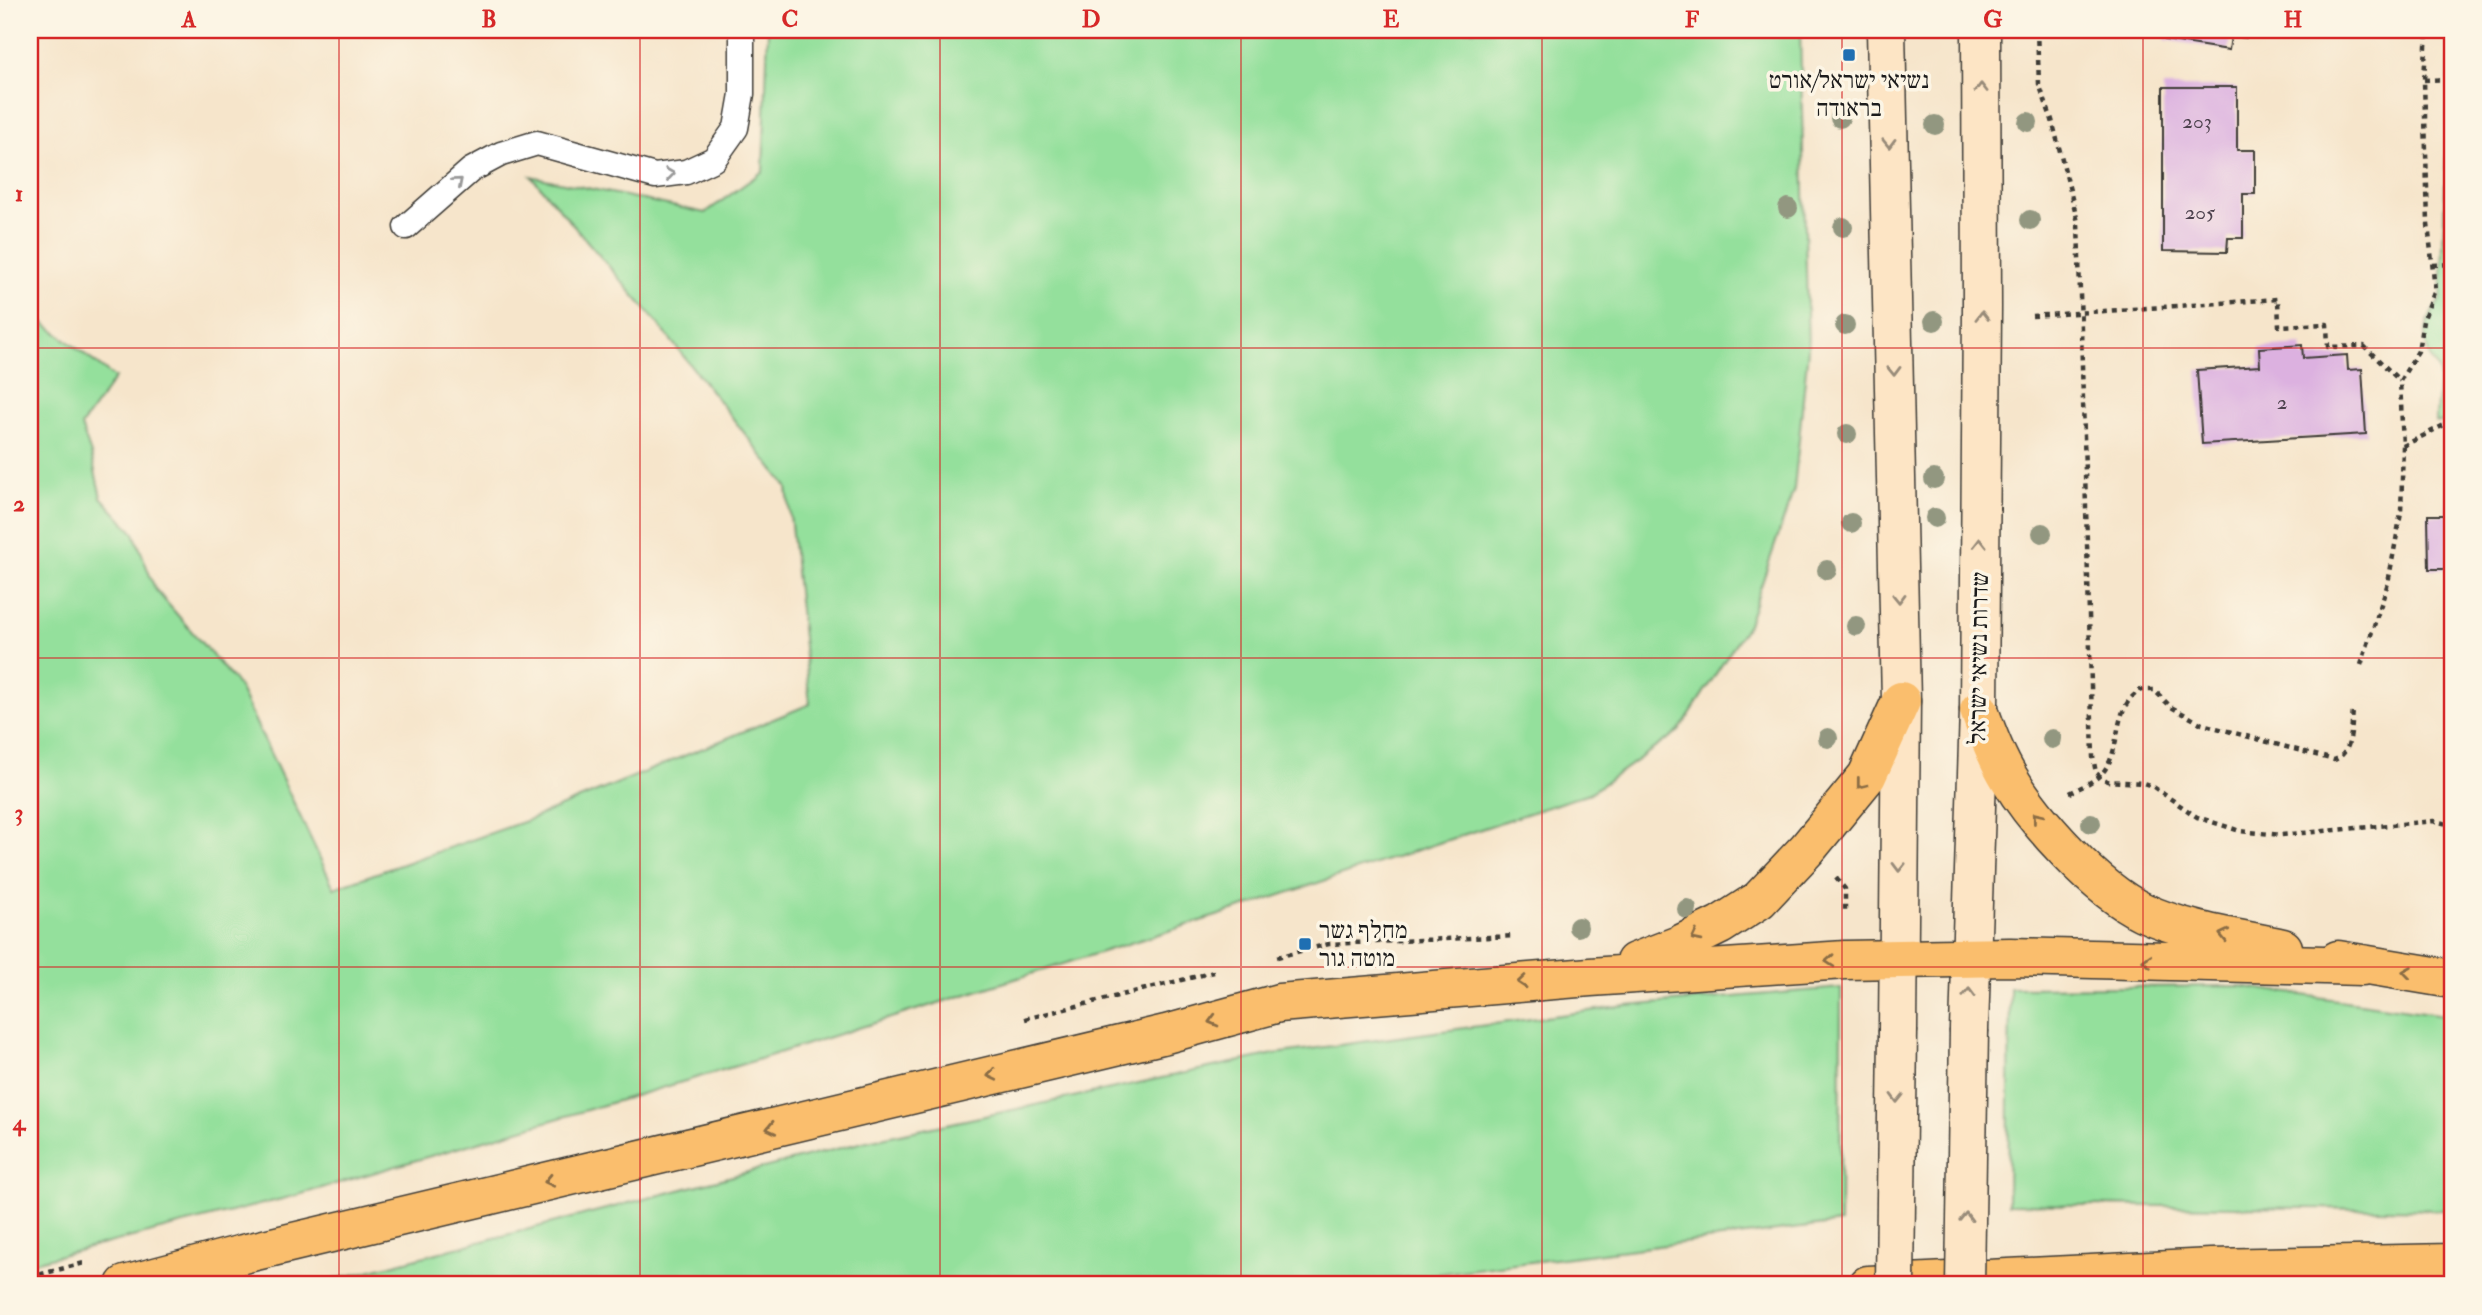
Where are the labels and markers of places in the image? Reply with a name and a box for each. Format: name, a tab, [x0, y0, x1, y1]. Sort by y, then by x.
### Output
marker: נשיאי ישראל/אורט בראודה	[1841, 47, 1857, 63]
place label: נשיאי ישראל/אורט בראודה	[1769, 65, 1929, 124]
place label: מחלף גשר מוטה גור	[1319, 915, 1408, 974]
marker: מחלף גשר מוטה גור	[1297, 936, 1313, 952]

